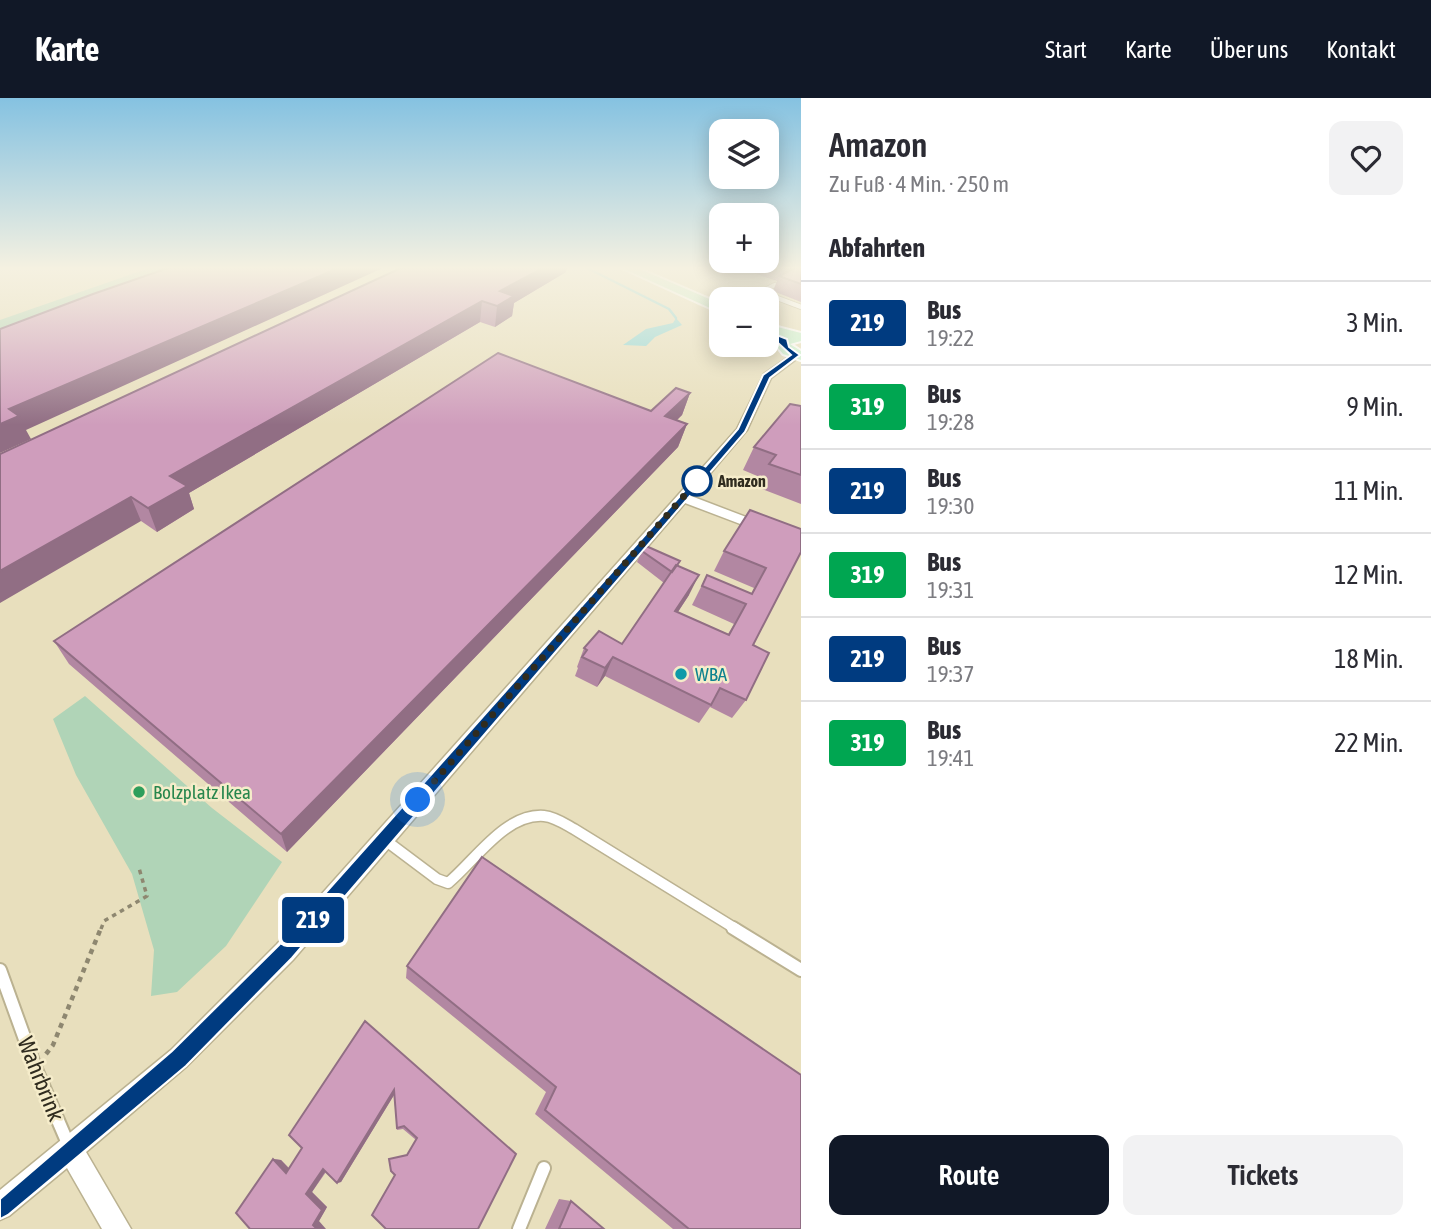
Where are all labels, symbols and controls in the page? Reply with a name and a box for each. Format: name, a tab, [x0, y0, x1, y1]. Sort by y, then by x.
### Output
text: Karte	[35, 30, 99, 68]
text: Start	[1045, 36, 1087, 63]
text: Karte	[1125, 36, 1172, 63]
text: Über uns	[1210, 36, 1288, 63]
text: Kontakt	[1326, 36, 1396, 63]
map controls	[709, 119, 779, 357]
button: layers	[709, 119, 779, 189]
button: heart	[1329, 121, 1403, 195]
text: Amazon	[829, 126, 927, 164]
text: Zu Fuß · 4 Min. · 250 m	[829, 171, 1009, 197]
button: +	[709, 203, 779, 273]
text: Abfahrten	[829, 233, 925, 263]
button: −	[709, 287, 779, 357]
text: Bus	[927, 295, 961, 325]
text: 3 Min.	[1347, 308, 1403, 338]
text: 219	[851, 309, 884, 336]
text: 19:22	[927, 325, 974, 351]
text: Bus	[927, 379, 961, 409]
text: 9 Min.	[1347, 392, 1403, 422]
text: 319	[851, 393, 884, 420]
text: 19:28	[927, 409, 974, 435]
text: Bus	[927, 463, 961, 493]
marker: Amazon	[682, 466, 712, 496]
place label: Amazon	[717, 472, 766, 490]
text: 11 Min.	[1334, 476, 1403, 506]
text: 219	[851, 477, 884, 504]
text: 19:30	[927, 493, 974, 519]
text: Bus	[927, 547, 961, 577]
text: 12 Min.	[1334, 560, 1403, 590]
text: 319	[851, 561, 884, 588]
text: 19:31	[927, 577, 974, 603]
text: Bus	[927, 631, 961, 661]
text: 18 Min.	[1334, 644, 1403, 674]
text: 219	[851, 645, 884, 672]
text: 19:37	[927, 661, 974, 687]
place label: WBA	[695, 663, 728, 685]
marker: WBA	[673, 666, 689, 682]
text: Bus	[927, 715, 961, 745]
text: 22 Min.	[1334, 728, 1403, 758]
text: 319	[851, 729, 884, 756]
text: 19:41	[927, 745, 974, 771]
place label: Bolzplatz Ikea	[153, 781, 251, 803]
your location	[400, 782, 435, 817]
marker: Bolzplatz Ikea	[131, 784, 147, 800]
line badge: 219	[273, 897, 353, 943]
text: 219	[296, 906, 330, 933]
street label: Wahrbrink	[12, 1033, 70, 1125]
button: Route	[829, 1135, 1109, 1215]
button: Tickets	[1123, 1135, 1403, 1215]

